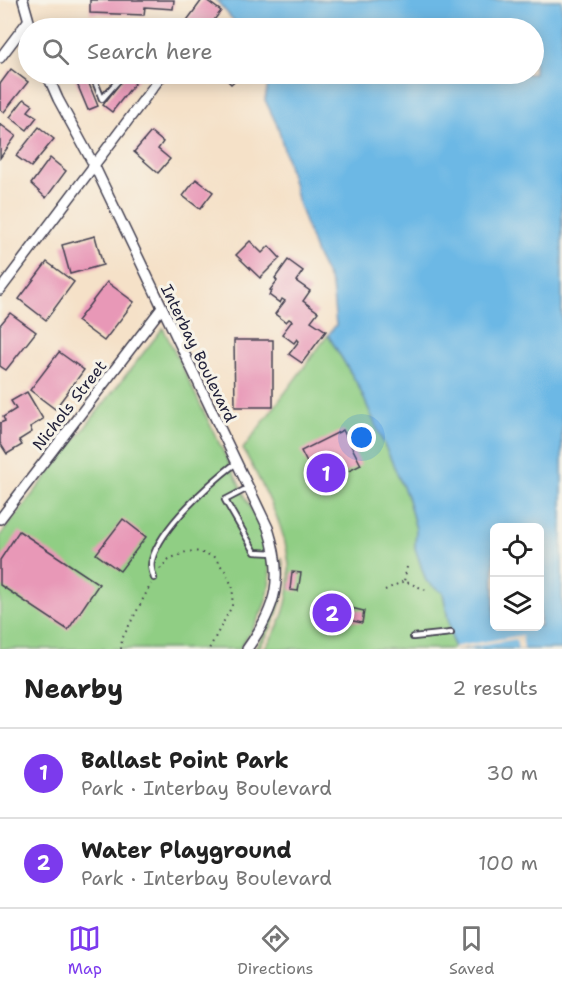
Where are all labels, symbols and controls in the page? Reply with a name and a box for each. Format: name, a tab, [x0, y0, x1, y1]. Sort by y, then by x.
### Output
search box	[18, 18, 544, 84]
icon: search	[39, 35, 72, 68]
text: Search here	[87, 37, 213, 66]
street label: Interbay Boulevard	[156, 281, 241, 426]
street label: Nichols Street	[28, 356, 111, 455]
your location	[347, 423, 376, 452]
pin: 1	[306, 450, 346, 496]
map controls	[490, 523, 544, 631]
button: locate	[490, 523, 544, 577]
button: layers	[490, 577, 544, 631]
pin: 2	[312, 590, 352, 636]
text: Nearby	[24, 671, 123, 706]
text: 2 results	[452, 675, 538, 701]
text: Ballast Point Park	[81, 746, 289, 775]
text: 1	[39, 760, 48, 786]
text: 30 m	[486, 760, 538, 786]
text: Park · Interbay Boulevard	[81, 775, 332, 801]
text: Water Playground	[81, 836, 292, 865]
text: 2	[37, 850, 51, 876]
text: 100 m	[478, 850, 538, 876]
text: Park · Interbay Boulevard	[81, 865, 332, 891]
tab: Map	[68, 922, 102, 979]
tab: Directions	[237, 922, 314, 979]
tab: Saved	[449, 922, 494, 979]

